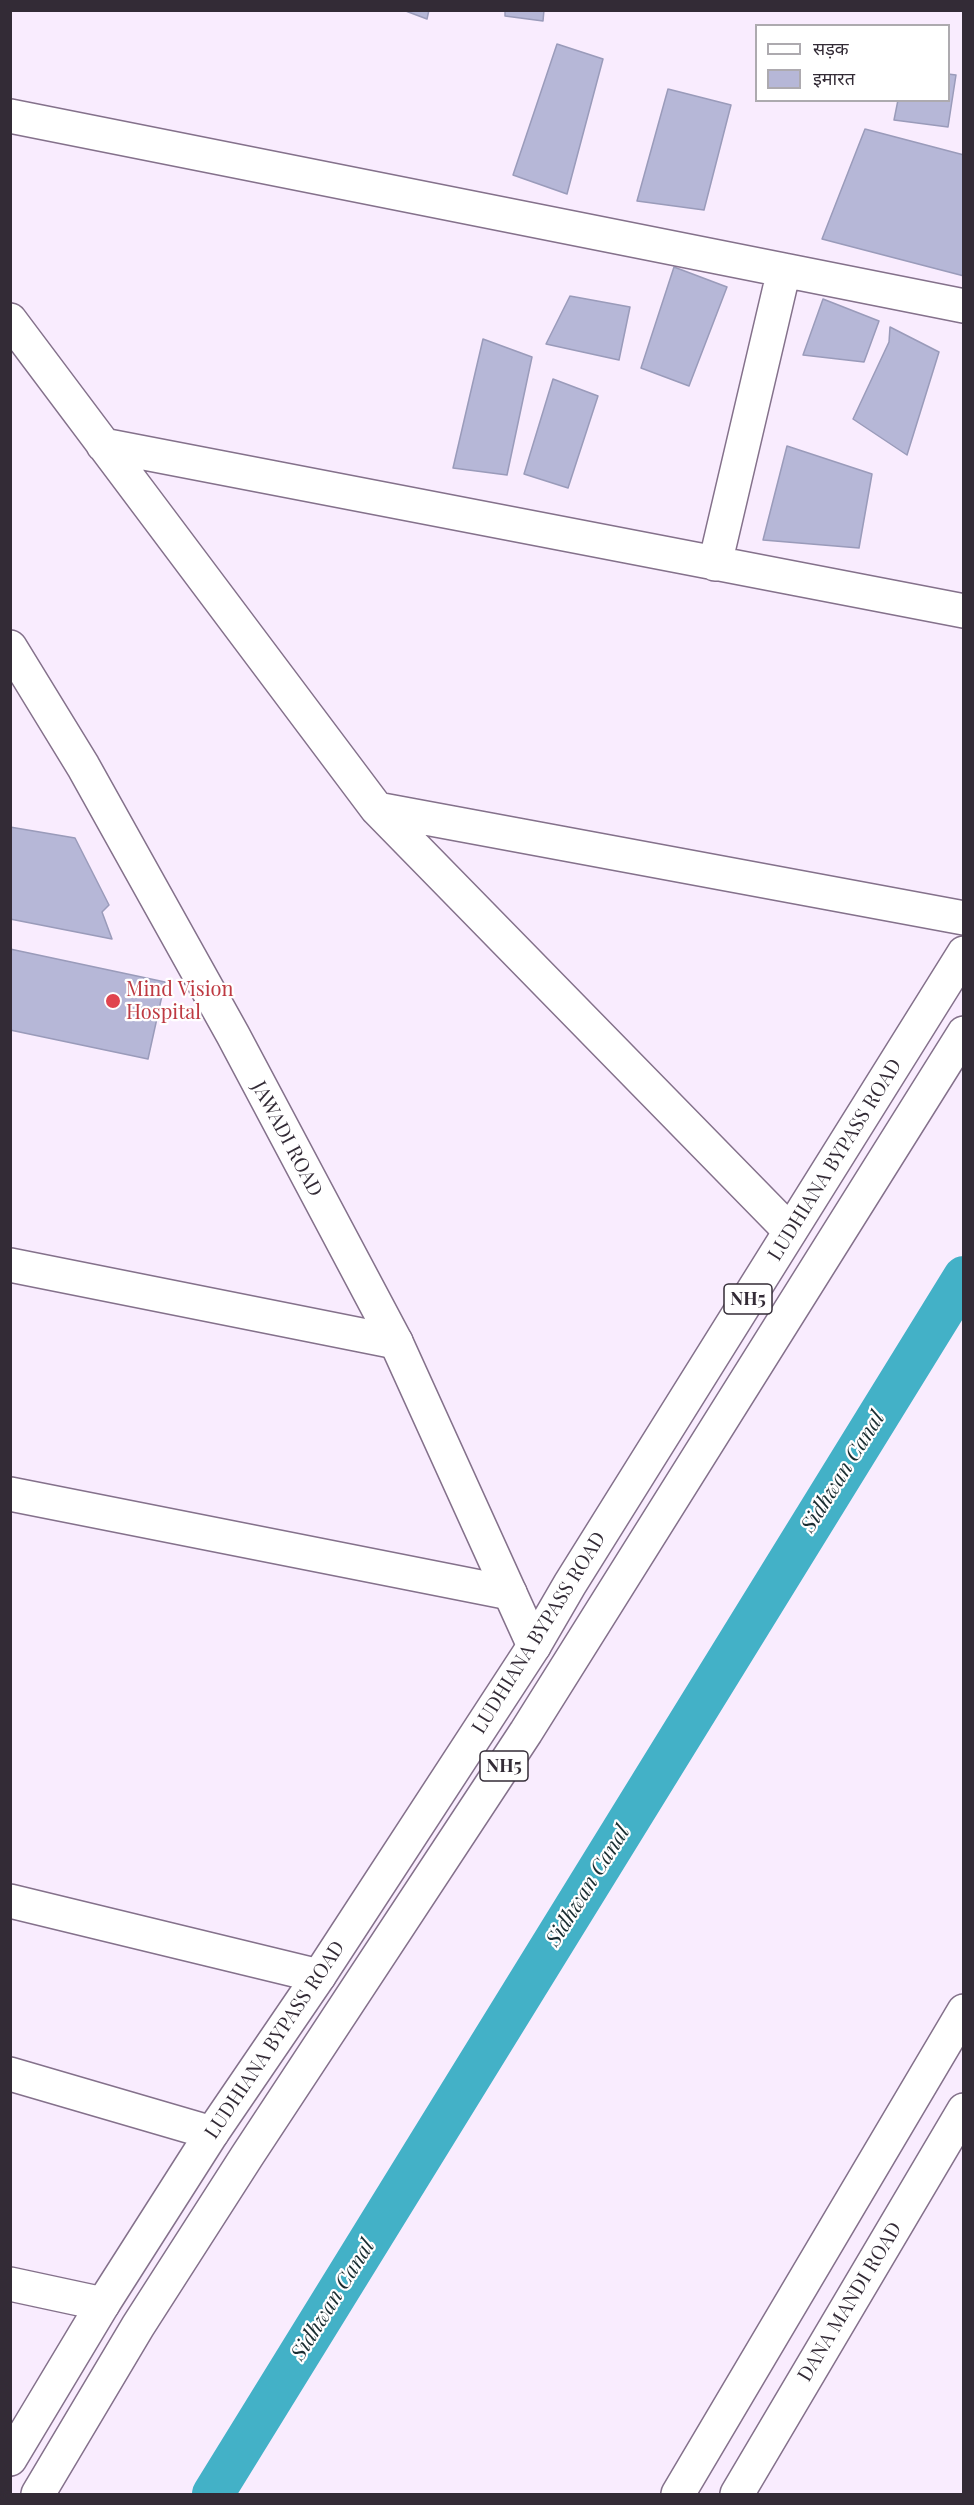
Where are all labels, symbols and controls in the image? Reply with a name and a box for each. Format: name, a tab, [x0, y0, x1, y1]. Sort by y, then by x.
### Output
legend	[755, 24, 950, 102]
text: सड़क	[813, 36, 849, 60]
text: इमारत	[813, 66, 855, 90]
place label: Mind Vision Hospital	[126, 978, 233, 1025]
marker: Mind Vision Hospital	[104, 992, 122, 1010]
street label: LUDHIANA BYPASS ROAD	[763, 1055, 907, 1265]
street label: JAWADI ROAD	[247, 1077, 327, 1201]
road number: NH5	[724, 1284, 772, 1314]
water label: Sidhwan Canal	[796, 1407, 890, 1537]
street label: LUDHIANA BYPASS ROAD	[467, 1528, 611, 1738]
road number: NH5	[480, 1751, 528, 1781]
water label: Sidhwan Canal	[541, 1821, 635, 1951]
street label: LUDHIANA BYPASS ROAD	[200, 1937, 350, 2143]
street label: DANA MANDI ROAD	[793, 2218, 907, 2386]
water label: Sidhwan Canal	[286, 2235, 380, 2365]

